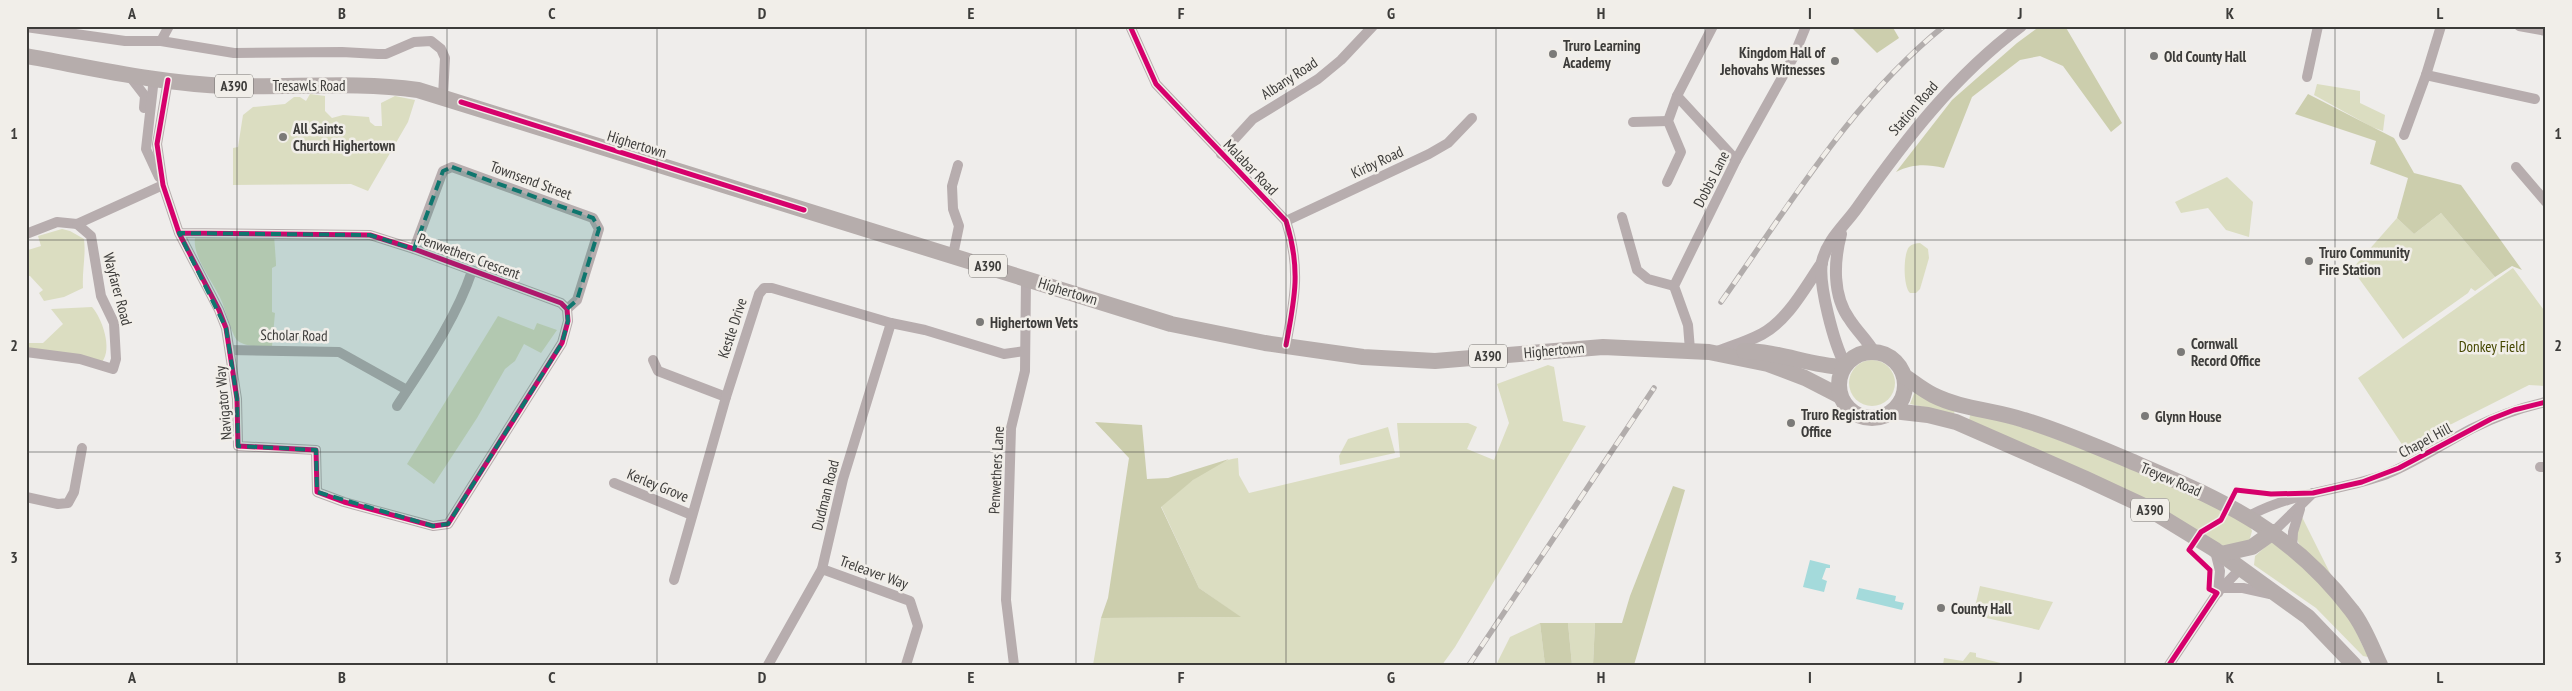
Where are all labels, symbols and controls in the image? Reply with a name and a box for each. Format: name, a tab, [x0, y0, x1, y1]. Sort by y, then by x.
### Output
text: A	[127, 3, 137, 23]
text: B	[338, 3, 346, 23]
text: C	[548, 3, 556, 23]
text: D	[758, 3, 767, 23]
text: E	[968, 3, 975, 23]
text: F	[1178, 3, 1185, 23]
text: G	[1387, 3, 1395, 23]
text: H	[1597, 3, 1605, 23]
text: I	[1808, 3, 1812, 23]
text: J	[2017, 3, 2022, 23]
text: K	[2226, 3, 2235, 23]
text: L	[2437, 3, 2444, 23]
place label: Truro Learning Academy	[1562, 36, 1641, 72]
place label: Kingdom Hall of Jehovahs Witnesses	[1719, 43, 1826, 79]
place label: Old County Hall	[2164, 47, 2247, 66]
marker: Truro Learning Academy	[1547, 48, 1559, 60]
marker: Old County Hall	[2148, 50, 2160, 62]
street label: Albany Road	[1257, 53, 1321, 103]
marker: Kingdom Hall of Jehovahs Witnesses	[1829, 55, 1841, 67]
road number: A390	[215, 74, 253, 98]
street label: Tresawls Road	[273, 76, 346, 95]
street label: Station Road	[1884, 77, 1942, 139]
place label: All Saints Church Highertown	[292, 119, 396, 155]
text: 1	[10, 123, 18, 143]
text: 1	[2554, 123, 2562, 143]
street label: Highertown	[605, 126, 669, 162]
marker: All Saints Church Highertown	[277, 131, 289, 143]
street label: Malabar Road	[1220, 135, 1282, 199]
street label: Kirby Road	[1348, 142, 1406, 182]
street label: Dobbs Lane	[1689, 148, 1733, 210]
street label: Townsend Street	[488, 156, 574, 204]
street label: Penwethers Crescent	[415, 229, 523, 283]
place label: Truro Community Fire Station	[2319, 243, 2411, 279]
street label: Wayfarer Road	[99, 251, 137, 327]
road number: A390	[969, 255, 1007, 278]
marker: Truro Community Fire Station	[2303, 255, 2315, 267]
street label: Highertown	[1036, 273, 1100, 309]
street label: Kestle Drive	[713, 295, 751, 361]
place label: Highertown Vets	[990, 313, 1078, 332]
marker: Highertown Vets	[974, 316, 986, 328]
street label: Scholar Road	[260, 325, 328, 345]
place label: Cornwall Record Office	[2191, 334, 2261, 370]
text: 2	[10, 335, 18, 355]
text: 2	[2554, 335, 2562, 355]
park label: Donkey Field	[2459, 337, 2525, 356]
street label: Highertown	[1523, 338, 1585, 362]
road number: A390	[1469, 344, 1507, 368]
marker: Cornwall Record Office	[2175, 346, 2187, 358]
street label: Navigator Way	[210, 365, 236, 441]
place label: Truro Registration Office	[1801, 405, 1897, 441]
place label: Glynn House	[2155, 407, 2222, 426]
marker: Glynn House	[2139, 410, 2151, 422]
marker: Truro Registration Office	[1785, 417, 1797, 429]
street label: Chapel Hill	[2395, 418, 2455, 462]
street label: Penwethers Lane	[984, 426, 1008, 514]
street label: Dudman Road	[807, 458, 843, 532]
street label: Treyew Road	[2138, 458, 2204, 500]
street label: Kerley Grove	[624, 464, 692, 506]
road number: A390	[2131, 498, 2169, 522]
text: 3	[10, 547, 18, 567]
text: 3	[2554, 547, 2562, 567]
street label: Treleaver Way	[837, 551, 911, 593]
place label: County Hall	[1951, 599, 2012, 618]
marker: County Hall	[1935, 602, 1947, 614]
text: A	[127, 667, 137, 687]
text: B	[338, 667, 346, 687]
text: C	[548, 667, 556, 687]
text: D	[758, 667, 767, 687]
text: E	[968, 667, 975, 687]
text: F	[1178, 667, 1185, 687]
text: G	[1387, 667, 1395, 687]
text: H	[1597, 667, 1605, 687]
text: I	[1808, 667, 1812, 687]
text: J	[2017, 667, 2022, 687]
text: K	[2226, 667, 2235, 687]
text: L	[2437, 667, 2444, 687]

